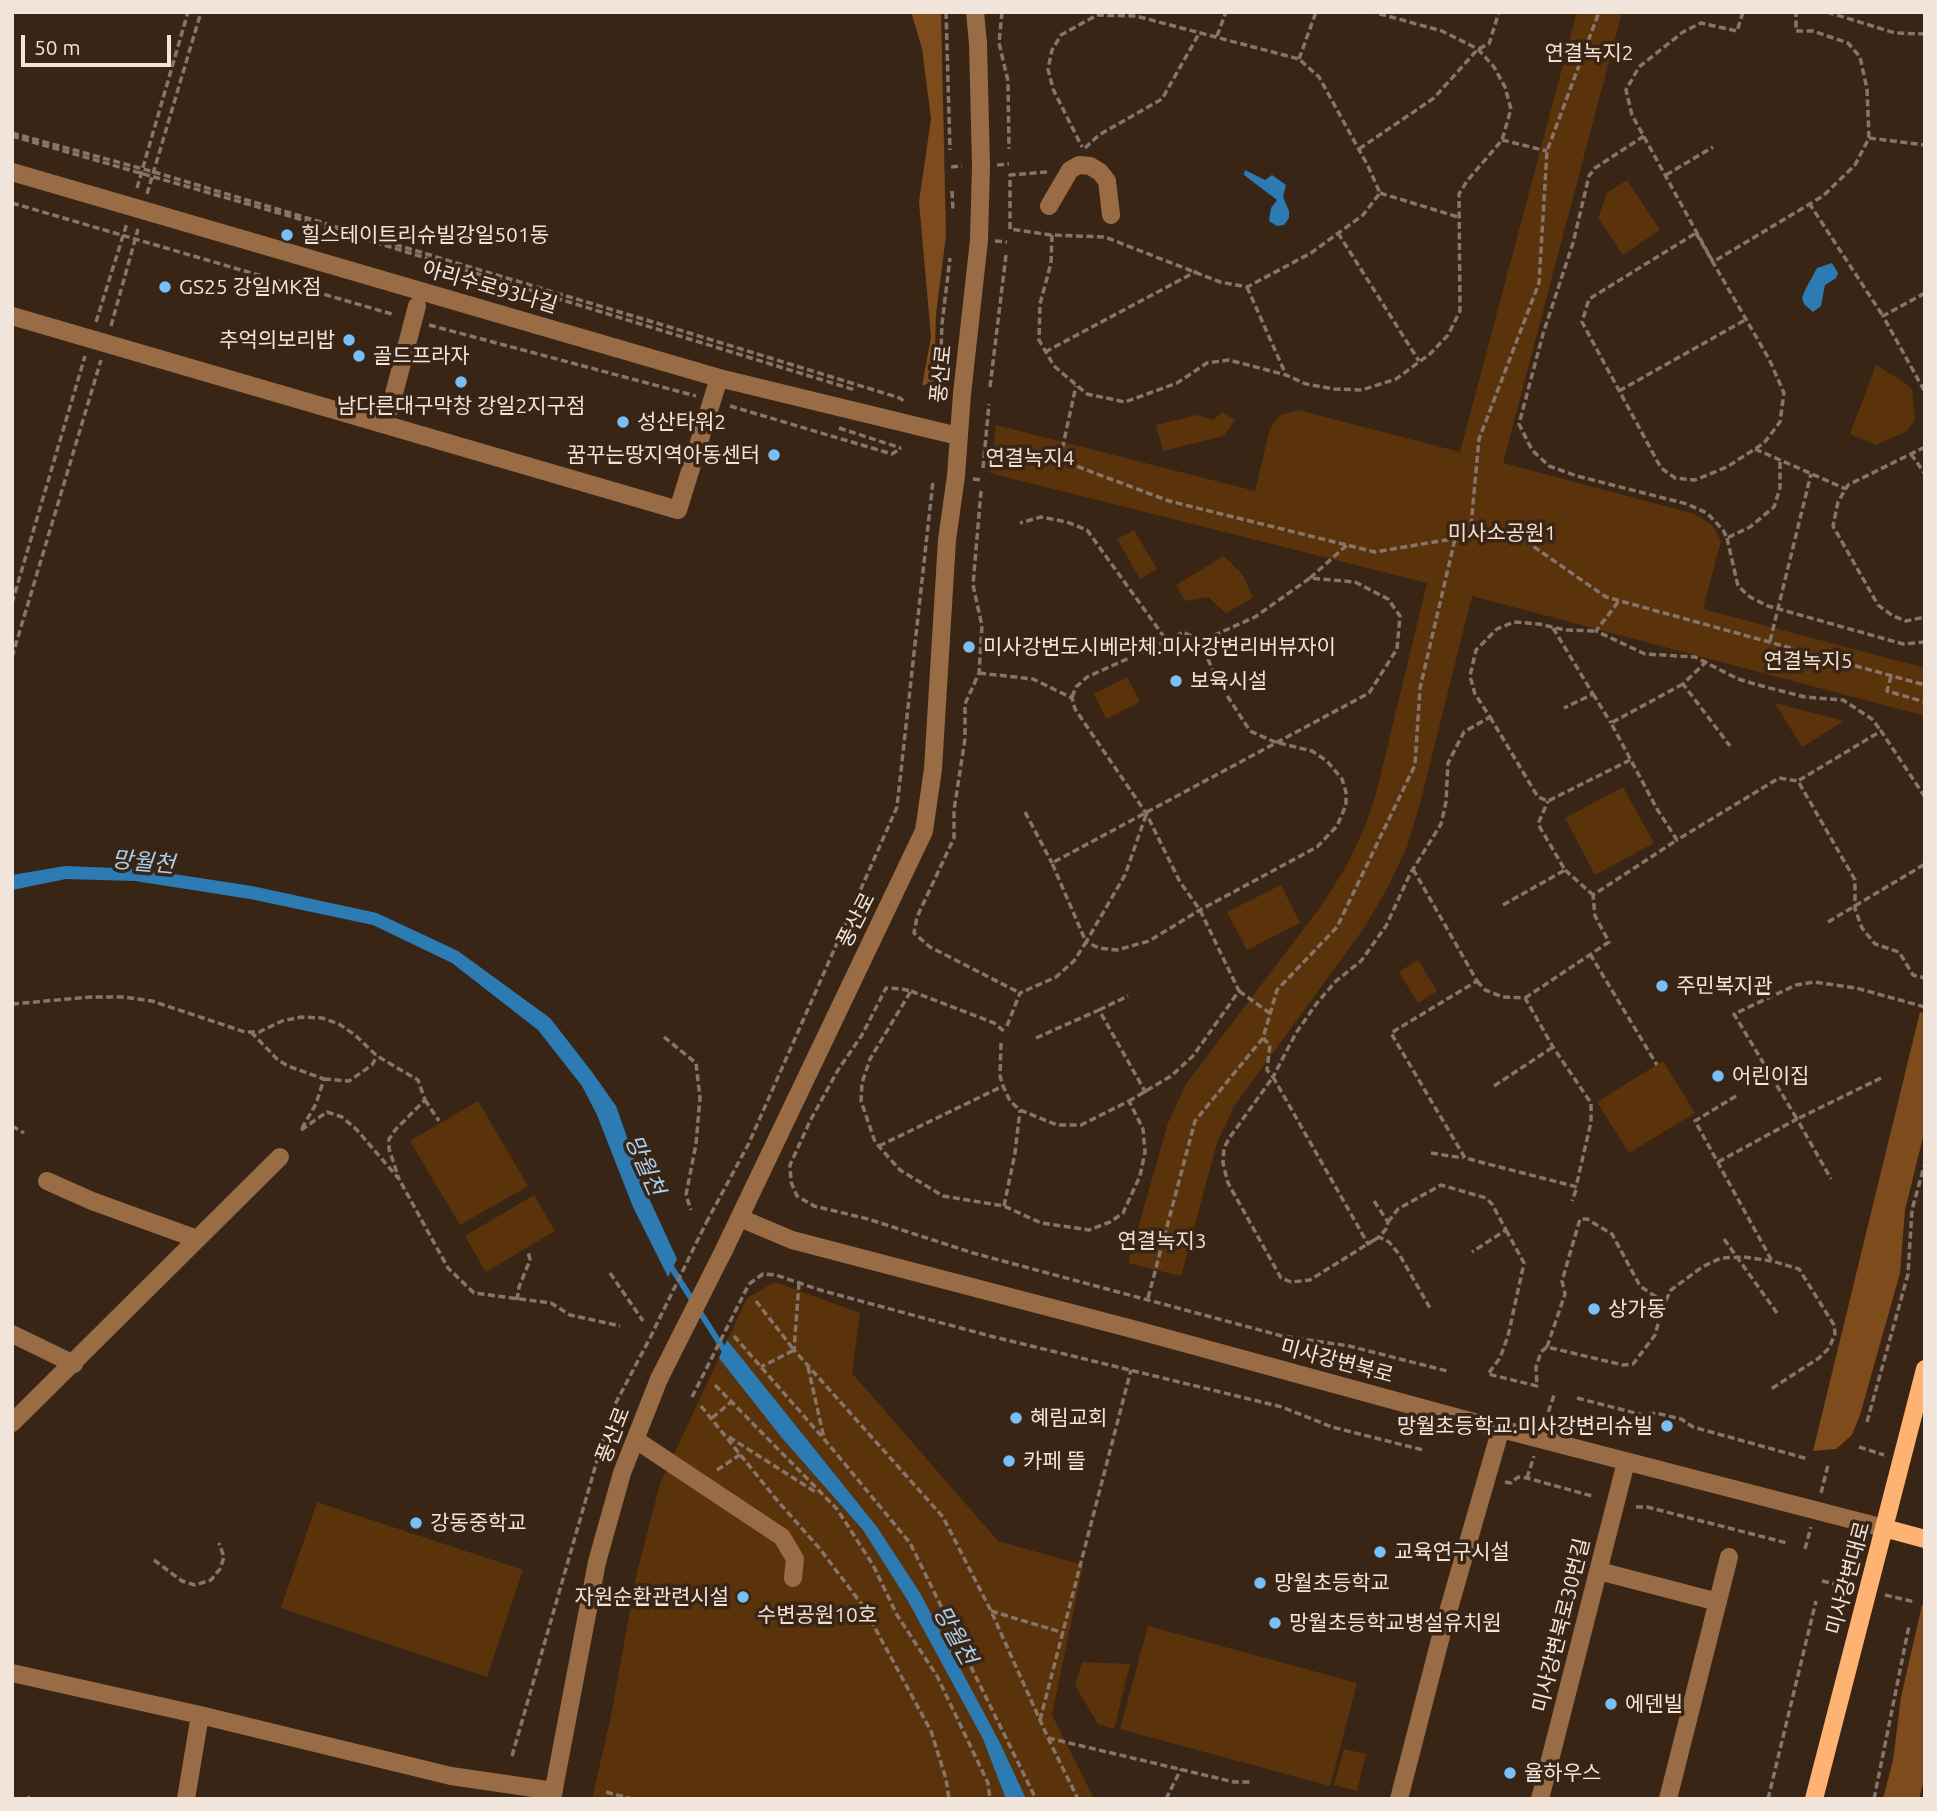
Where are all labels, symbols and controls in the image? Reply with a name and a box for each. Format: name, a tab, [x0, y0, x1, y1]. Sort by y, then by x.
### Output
scale bar	[24, 21, 175, 65]
text: 50 m	[34, 35, 81, 59]
park label: 연결녹지2	[1544, 40, 1634, 66]
place label: 힐스테이트리슈빌강일501동	[301, 222, 549, 248]
marker: 힐스테이트리슈빌강일501동	[279, 227, 295, 243]
street label: 아리수로93나길	[419, 256, 561, 318]
place label: GS25 강일MK점	[179, 274, 321, 300]
marker: GS25 강일MK점	[157, 279, 173, 295]
place label: 추억의보리밥	[219, 327, 335, 353]
marker: 추억의보리밥	[341, 332, 357, 348]
place label: 골드프라자	[373, 343, 470, 369]
street label: 풍산로	[925, 344, 957, 404]
marker: 골드프라자	[351, 348, 367, 364]
marker: 남다른대구막창 강일2지구점	[453, 374, 469, 390]
place label: 남다른대구막창 강일2지구점	[337, 393, 585, 419]
place label: 성산타워2	[637, 409, 726, 435]
marker: 성산타워2	[615, 414, 631, 430]
place label: 꿈꾸는땅지역아동센터	[567, 442, 760, 468]
park label: 연결녹지4	[985, 445, 1075, 471]
marker: 꿈꾸는땅지역아동센터	[766, 447, 782, 463]
park label: 미사소공원1	[1448, 520, 1556, 546]
place label: 미사강변도시베라체.미사강변리버뷰자이	[983, 634, 1336, 660]
marker: 미사강변도시베라체.미사강변리버뷰자이	[961, 639, 977, 655]
park label: 연결녹지5	[1763, 648, 1853, 674]
place label: 보육시설	[1190, 668, 1267, 694]
marker: 보육시설	[1168, 673, 1184, 689]
water label: 망월천	[110, 845, 176, 879]
street label: 풍산로	[832, 888, 880, 952]
place label: 주민복지관	[1676, 973, 1773, 999]
marker: 주민복지관	[1654, 978, 1670, 994]
place label: 어린이집	[1732, 1063, 1809, 1089]
marker: 어린이집	[1710, 1068, 1726, 1084]
water label: 망월천	[619, 1130, 671, 1200]
park label: 연결녹지3	[1117, 1228, 1207, 1254]
place label: 상가동	[1608, 1296, 1666, 1322]
marker: 상가동	[1586, 1301, 1602, 1317]
street label: 미사강변북로	[1278, 1334, 1396, 1388]
street label: 풍산로	[591, 1403, 635, 1467]
place label: 혜림교회	[1030, 1405, 1107, 1431]
marker: 혜림교회	[1008, 1410, 1024, 1426]
place label: 망월초등학교.미사강변리슈빌	[1397, 1413, 1653, 1439]
marker: 망월초등학교.미사강변리슈빌	[1659, 1418, 1675, 1434]
place label: 카페 뜰	[1023, 1448, 1086, 1474]
marker: 카페 뜰	[1001, 1453, 1017, 1469]
place label: 강동중학교	[430, 1510, 527, 1536]
marker: 강동중학교	[408, 1515, 424, 1531]
street label: 미사강변대로	[1821, 1519, 1875, 1637]
street label: 미사강변북로30번길	[1527, 1535, 1595, 1715]
place label: 교육연구시설	[1394, 1539, 1510, 1565]
marker: 교육연구시설	[1372, 1544, 1388, 1560]
place label: 망월초등학교	[1274, 1570, 1390, 1596]
marker: 망월초등학교	[1252, 1575, 1268, 1591]
place label: 자원순환관련시설	[574, 1584, 729, 1610]
marker: 자원순환관련시설	[735, 1589, 751, 1605]
water label: 망월천	[928, 1601, 982, 1669]
park label: 수변공원10호	[757, 1602, 877, 1628]
place label: 망월초등학교병설유치원	[1289, 1610, 1502, 1636]
marker: 망월초등학교병설유치원	[1267, 1615, 1283, 1631]
place label: 에덴빌	[1625, 1691, 1683, 1717]
marker: 에덴빌	[1603, 1696, 1619, 1712]
place label: 율하우스	[1524, 1760, 1601, 1786]
marker: 율하우스	[1502, 1765, 1518, 1781]

